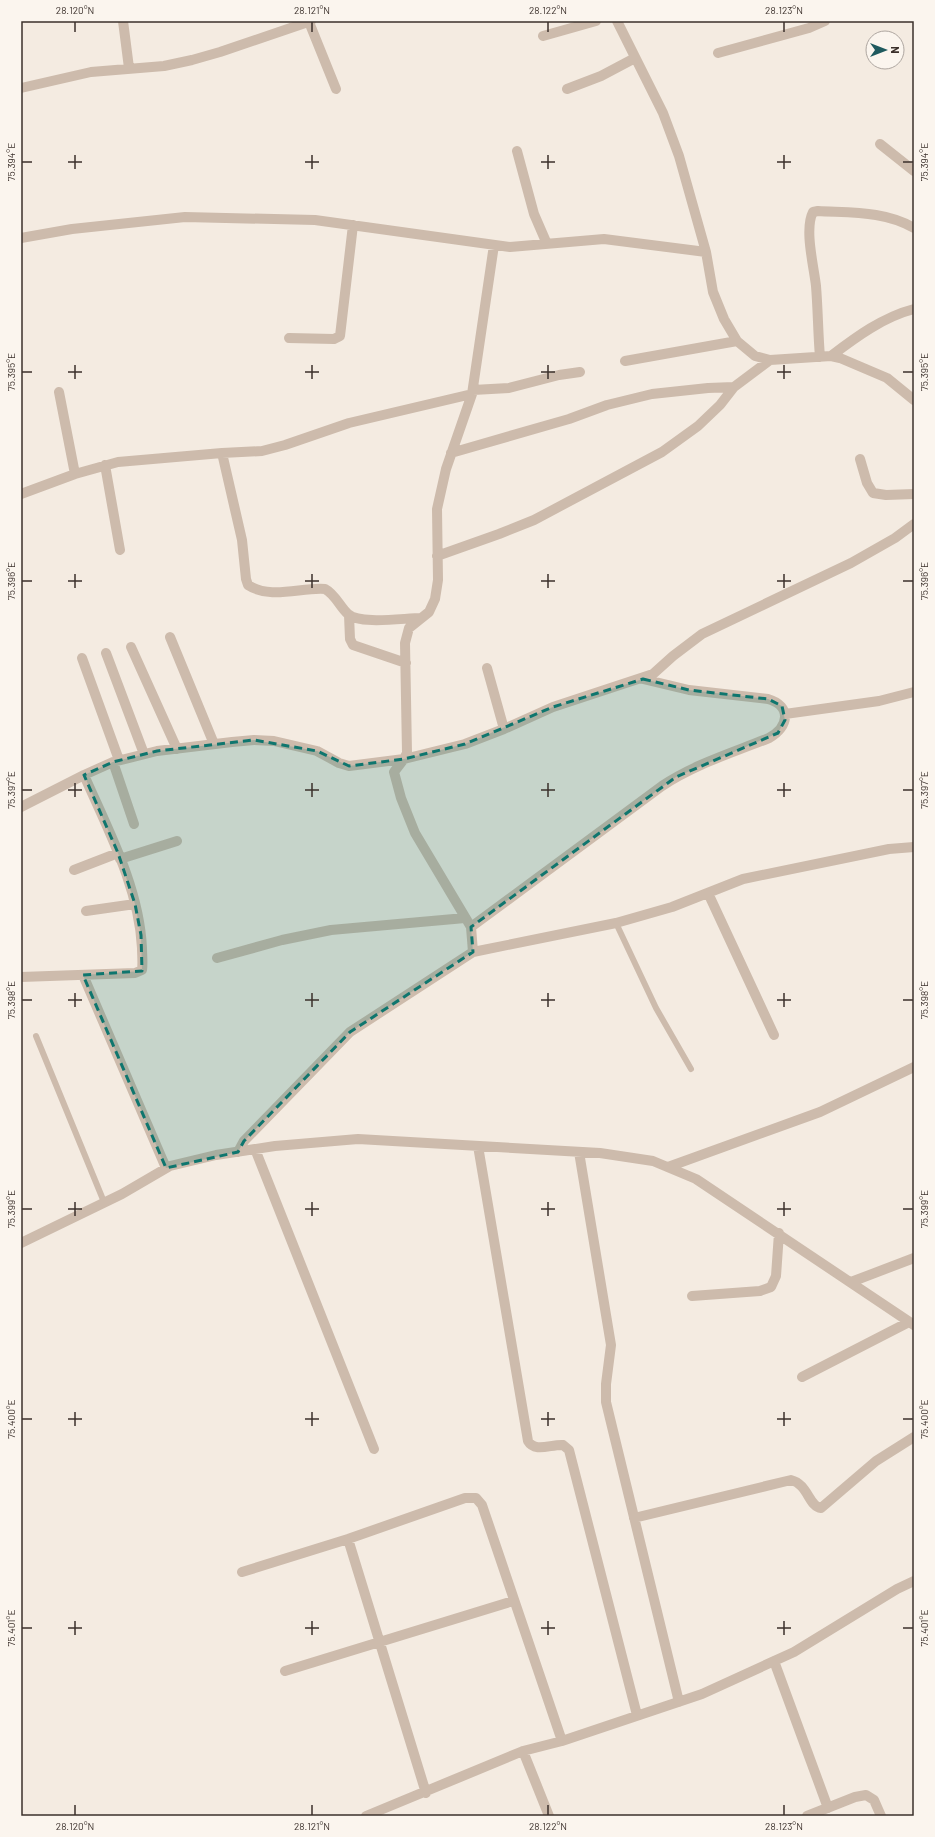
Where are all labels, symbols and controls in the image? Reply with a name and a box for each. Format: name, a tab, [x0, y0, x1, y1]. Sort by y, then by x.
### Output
text: 28.120°N	[56, 4, 94, 16]
text: 28.121°N	[294, 4, 330, 16]
text: 28.122°N	[529, 4, 567, 16]
text: 28.123°N	[765, 4, 803, 16]
north arrow	[865, 30, 905, 70]
text: N	[889, 46, 902, 54]
text: 75.394°E	[5, 143, 17, 181]
text: 75.394°E	[918, 143, 930, 181]
text: 75.395°E	[5, 353, 17, 391]
text: 75.395°E	[918, 353, 930, 391]
text: 75.396°E	[5, 562, 17, 600]
text: 75.396°E	[918, 562, 930, 600]
text: 75.397°E	[5, 771, 17, 809]
text: 75.397°E	[918, 771, 930, 809]
text: 75.398°E	[5, 981, 17, 1019]
text: 75.398°E	[918, 981, 930, 1019]
text: 75.399°E	[5, 1190, 17, 1228]
text: 75.399°E	[918, 1190, 930, 1228]
text: 75.400°E	[5, 1399, 17, 1439]
text: 75.400°E	[918, 1399, 930, 1439]
text: 75.401°E	[5, 1610, 17, 1646]
text: 75.401°E	[918, 1610, 930, 1646]
text: 28.120°N	[56, 1820, 94, 1832]
text: 28.121°N	[294, 1820, 330, 1832]
text: 28.122°N	[529, 1820, 567, 1832]
text: 28.123°N	[765, 1820, 803, 1832]

